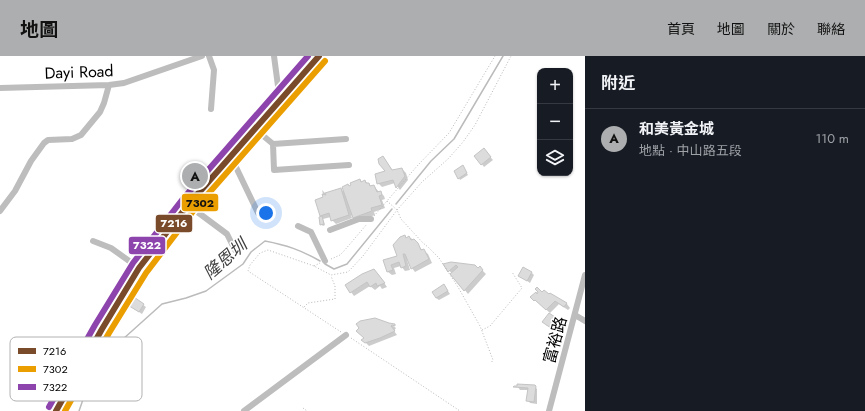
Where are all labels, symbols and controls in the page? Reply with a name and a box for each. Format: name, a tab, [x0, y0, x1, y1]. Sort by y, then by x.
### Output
text: 地圖	[20, 16, 58, 43]
text: 首頁	[667, 19, 695, 39]
text: 地圖	[717, 19, 745, 39]
text: 關於	[767, 19, 795, 39]
text: 聯絡	[817, 19, 845, 39]
street label: Dayi Road	[44, 59, 114, 85]
map controls	[537, 68, 573, 176]
button: +	[537, 68, 573, 104]
text: 附近	[601, 71, 635, 95]
button: −	[537, 104, 573, 140]
text: 和美黃金城	[639, 118, 714, 140]
text: A	[609, 129, 619, 148]
text: 110 m	[815, 129, 849, 148]
button: layers	[537, 140, 573, 176]
text: 地點 · 中山路五段	[639, 141, 742, 160]
pin: A	[182, 161, 208, 191]
line badge: 7302	[181, 193, 219, 212]
text: 7302	[186, 195, 214, 211]
your location	[256, 203, 276, 223]
line badge: 7216	[155, 214, 193, 233]
text: 7216	[161, 215, 187, 231]
water label: 隆恩圳	[198, 231, 254, 285]
line badge: 7322	[128, 236, 166, 255]
text: 7322	[133, 237, 161, 253]
street label: 富裕路	[538, 314, 572, 366]
legend	[10, 337, 142, 401]
text: 7216	[43, 343, 66, 359]
text: 7302	[43, 361, 68, 377]
text: 7322	[43, 379, 67, 395]

